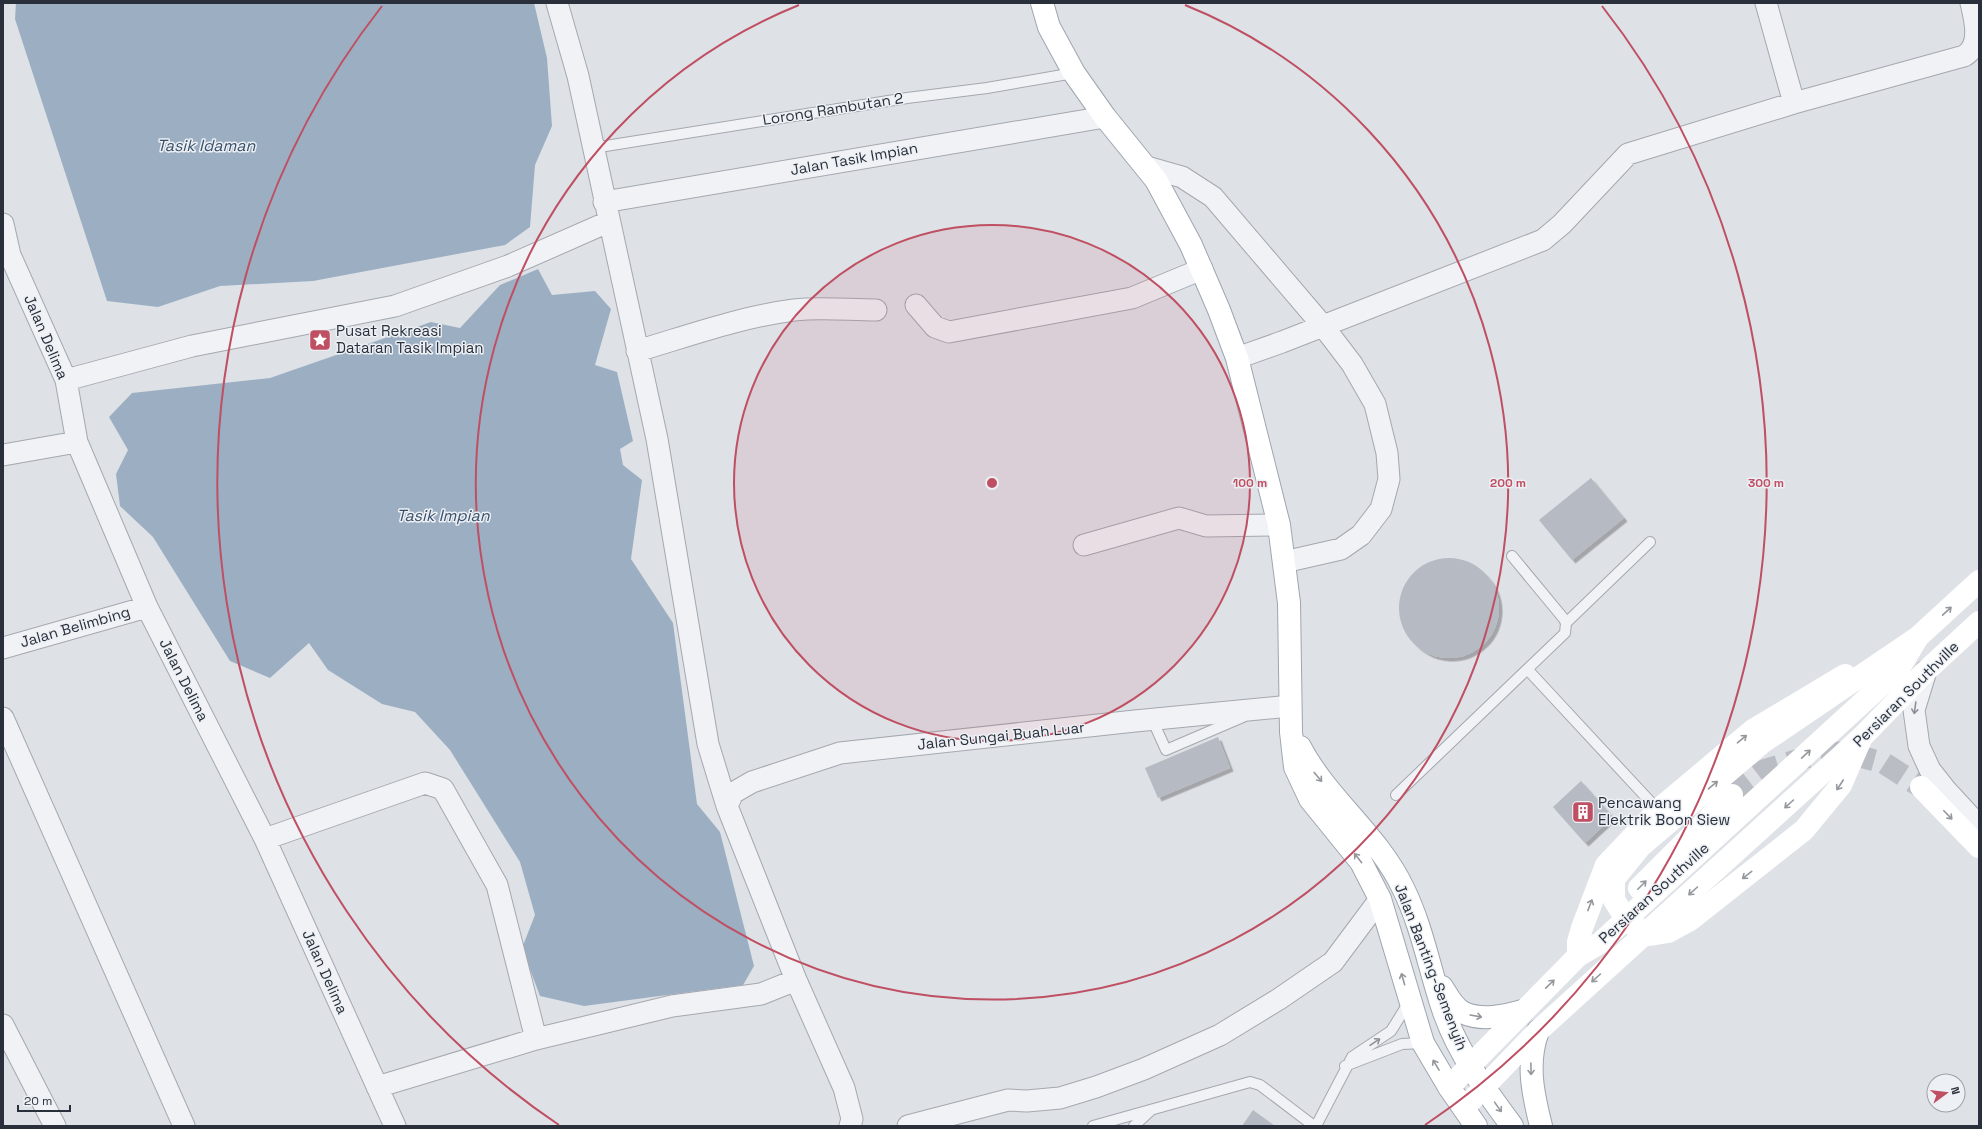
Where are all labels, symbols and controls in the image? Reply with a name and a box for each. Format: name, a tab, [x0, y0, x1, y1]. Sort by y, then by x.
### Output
street label: Lorong Rambutan 2	[761, 88, 905, 129]
water label: Tasik Idaman	[157, 135, 256, 156]
street label: Jalan Tasik Impian	[789, 138, 919, 179]
street label: Jalan Delima	[20, 292, 73, 382]
place label: Pusat Rekreasi Dataran Tasik Impian	[336, 321, 484, 357]
place icon: Pusat Rekreasi Dataran Tasik Impian	[307, 327, 333, 353]
text: 100 m	[1233, 475, 1267, 491]
text: 200 m	[1490, 475, 1526, 491]
text: 300 m	[1748, 475, 1784, 491]
centre of rings	[985, 476, 999, 490]
water label: Tasik Impian	[396, 505, 491, 526]
street label: Jalan Belimbing	[18, 602, 132, 651]
one-way arrow	[1942, 606, 1952, 615]
street label: Jalan Delima	[156, 635, 214, 725]
street label: Persiaran Southville	[1849, 637, 1963, 751]
one-way arrow	[1911, 702, 1919, 715]
street label: Jalan Sungai Buah Luar	[916, 717, 1086, 754]
one-way arrow	[1737, 735, 1747, 744]
one-way arrow	[1801, 749, 1811, 758]
one-way arrow	[1314, 772, 1323, 783]
one-way arrow	[1835, 779, 1843, 791]
one-way arrow	[1708, 780, 1718, 790]
place label: Pencawang Elektrik Boon Siew	[1598, 793, 1730, 829]
building icon: Pencawang Elektrik Boon Siew	[1570, 799, 1596, 825]
one-way arrow	[1784, 799, 1794, 808]
one-way arrow	[1943, 810, 1953, 820]
street label: Persiaran Southville	[1595, 838, 1713, 947]
one-way arrow	[1353, 853, 1362, 864]
one-way arrow	[1742, 871, 1753, 879]
one-way arrow	[1637, 880, 1647, 890]
street label: Jalan Banting-Semenyih	[1391, 881, 1472, 1053]
one-way arrow	[1688, 886, 1698, 896]
one-way arrow	[1587, 899, 1595, 911]
street label: Jalan Delima	[298, 927, 353, 1017]
one-way arrow	[1399, 973, 1406, 986]
one-way arrow	[1591, 974, 1602, 983]
one-way arrow	[1545, 979, 1555, 988]
one-way arrow	[1470, 1012, 1483, 1020]
one-way arrow	[1369, 1038, 1380, 1046]
one-way arrow	[1431, 1059, 1439, 1071]
one-way arrow	[1527, 1062, 1535, 1075]
north arrow	[1926, 1073, 1966, 1113]
text: N	[1948, 1085, 1963, 1096]
scale bar	[18, 1087, 70, 1113]
text: 20 m	[24, 1093, 52, 1109]
one-way arrow	[1494, 1101, 1502, 1112]

